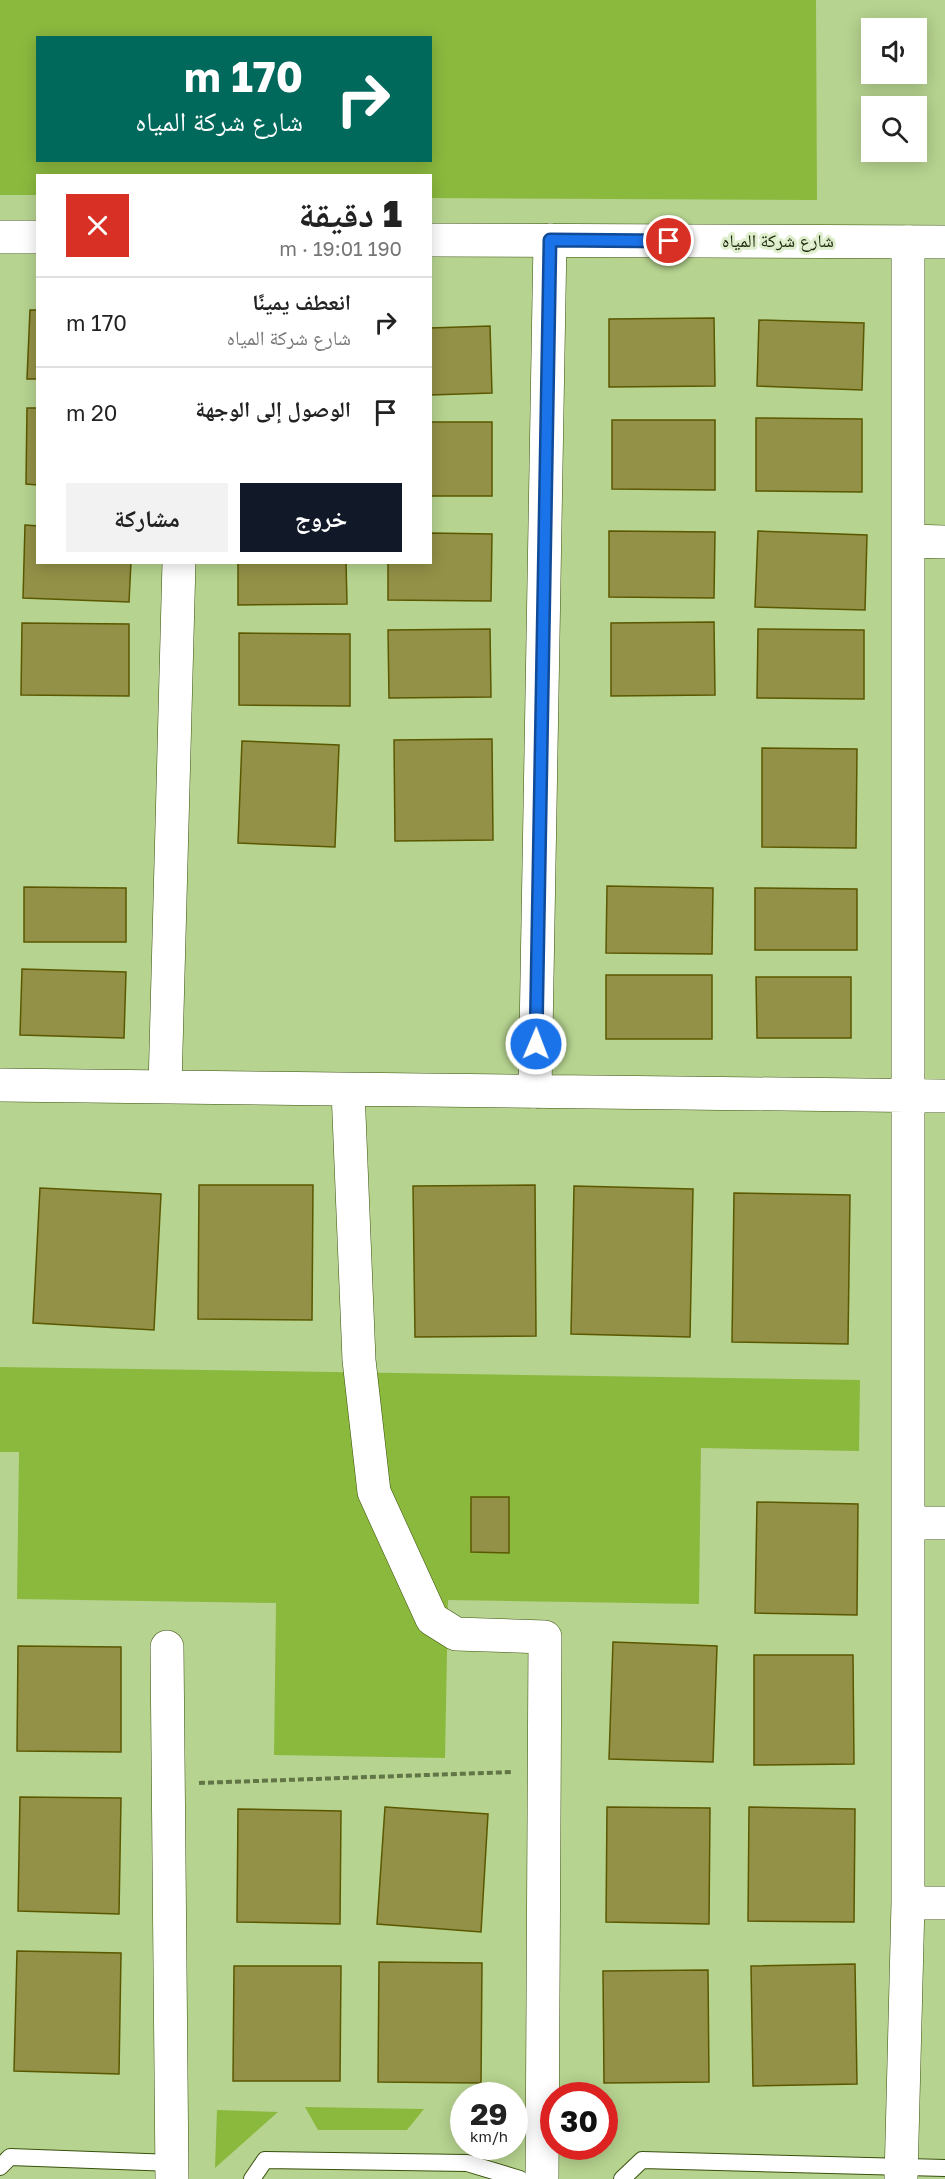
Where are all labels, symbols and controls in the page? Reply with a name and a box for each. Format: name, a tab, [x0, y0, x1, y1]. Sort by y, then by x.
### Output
map controls	[861, 18, 927, 162]
button: sound	[861, 18, 927, 84]
text: 170 m	[184, 51, 303, 101]
icon: right	[324, 60, 402, 138]
button: search	[861, 96, 927, 162]
text: شارع شركة المياه	[135, 105, 303, 137]
text: 1 دقيقة	[298, 192, 402, 235]
button: close	[66, 194, 129, 257]
pin	[643, 215, 694, 266]
icon: arrive	[652, 224, 685, 257]
street label: شارع شركة المياه	[722, 229, 834, 252]
text: 190 m · 19:01	[279, 236, 402, 260]
text: انعطف يمينًا	[252, 288, 351, 315]
icon: right	[369, 306, 402, 339]
text: 170 m	[66, 309, 127, 336]
text: شارع شركة المياه	[227, 325, 351, 349]
text: الوصول إلى الوجهة	[195, 395, 351, 422]
icon: arrive	[369, 396, 402, 429]
text: 20 m	[66, 399, 117, 426]
button: مشاركة	[66, 483, 228, 552]
button: خروج	[240, 483, 402, 552]
position arrow	[504, 1012, 568, 1076]
speed limit sign: 30	[540, 2082, 618, 2160]
text: 29	[470, 2096, 508, 2132]
text: km/h	[470, 2127, 508, 2145]

